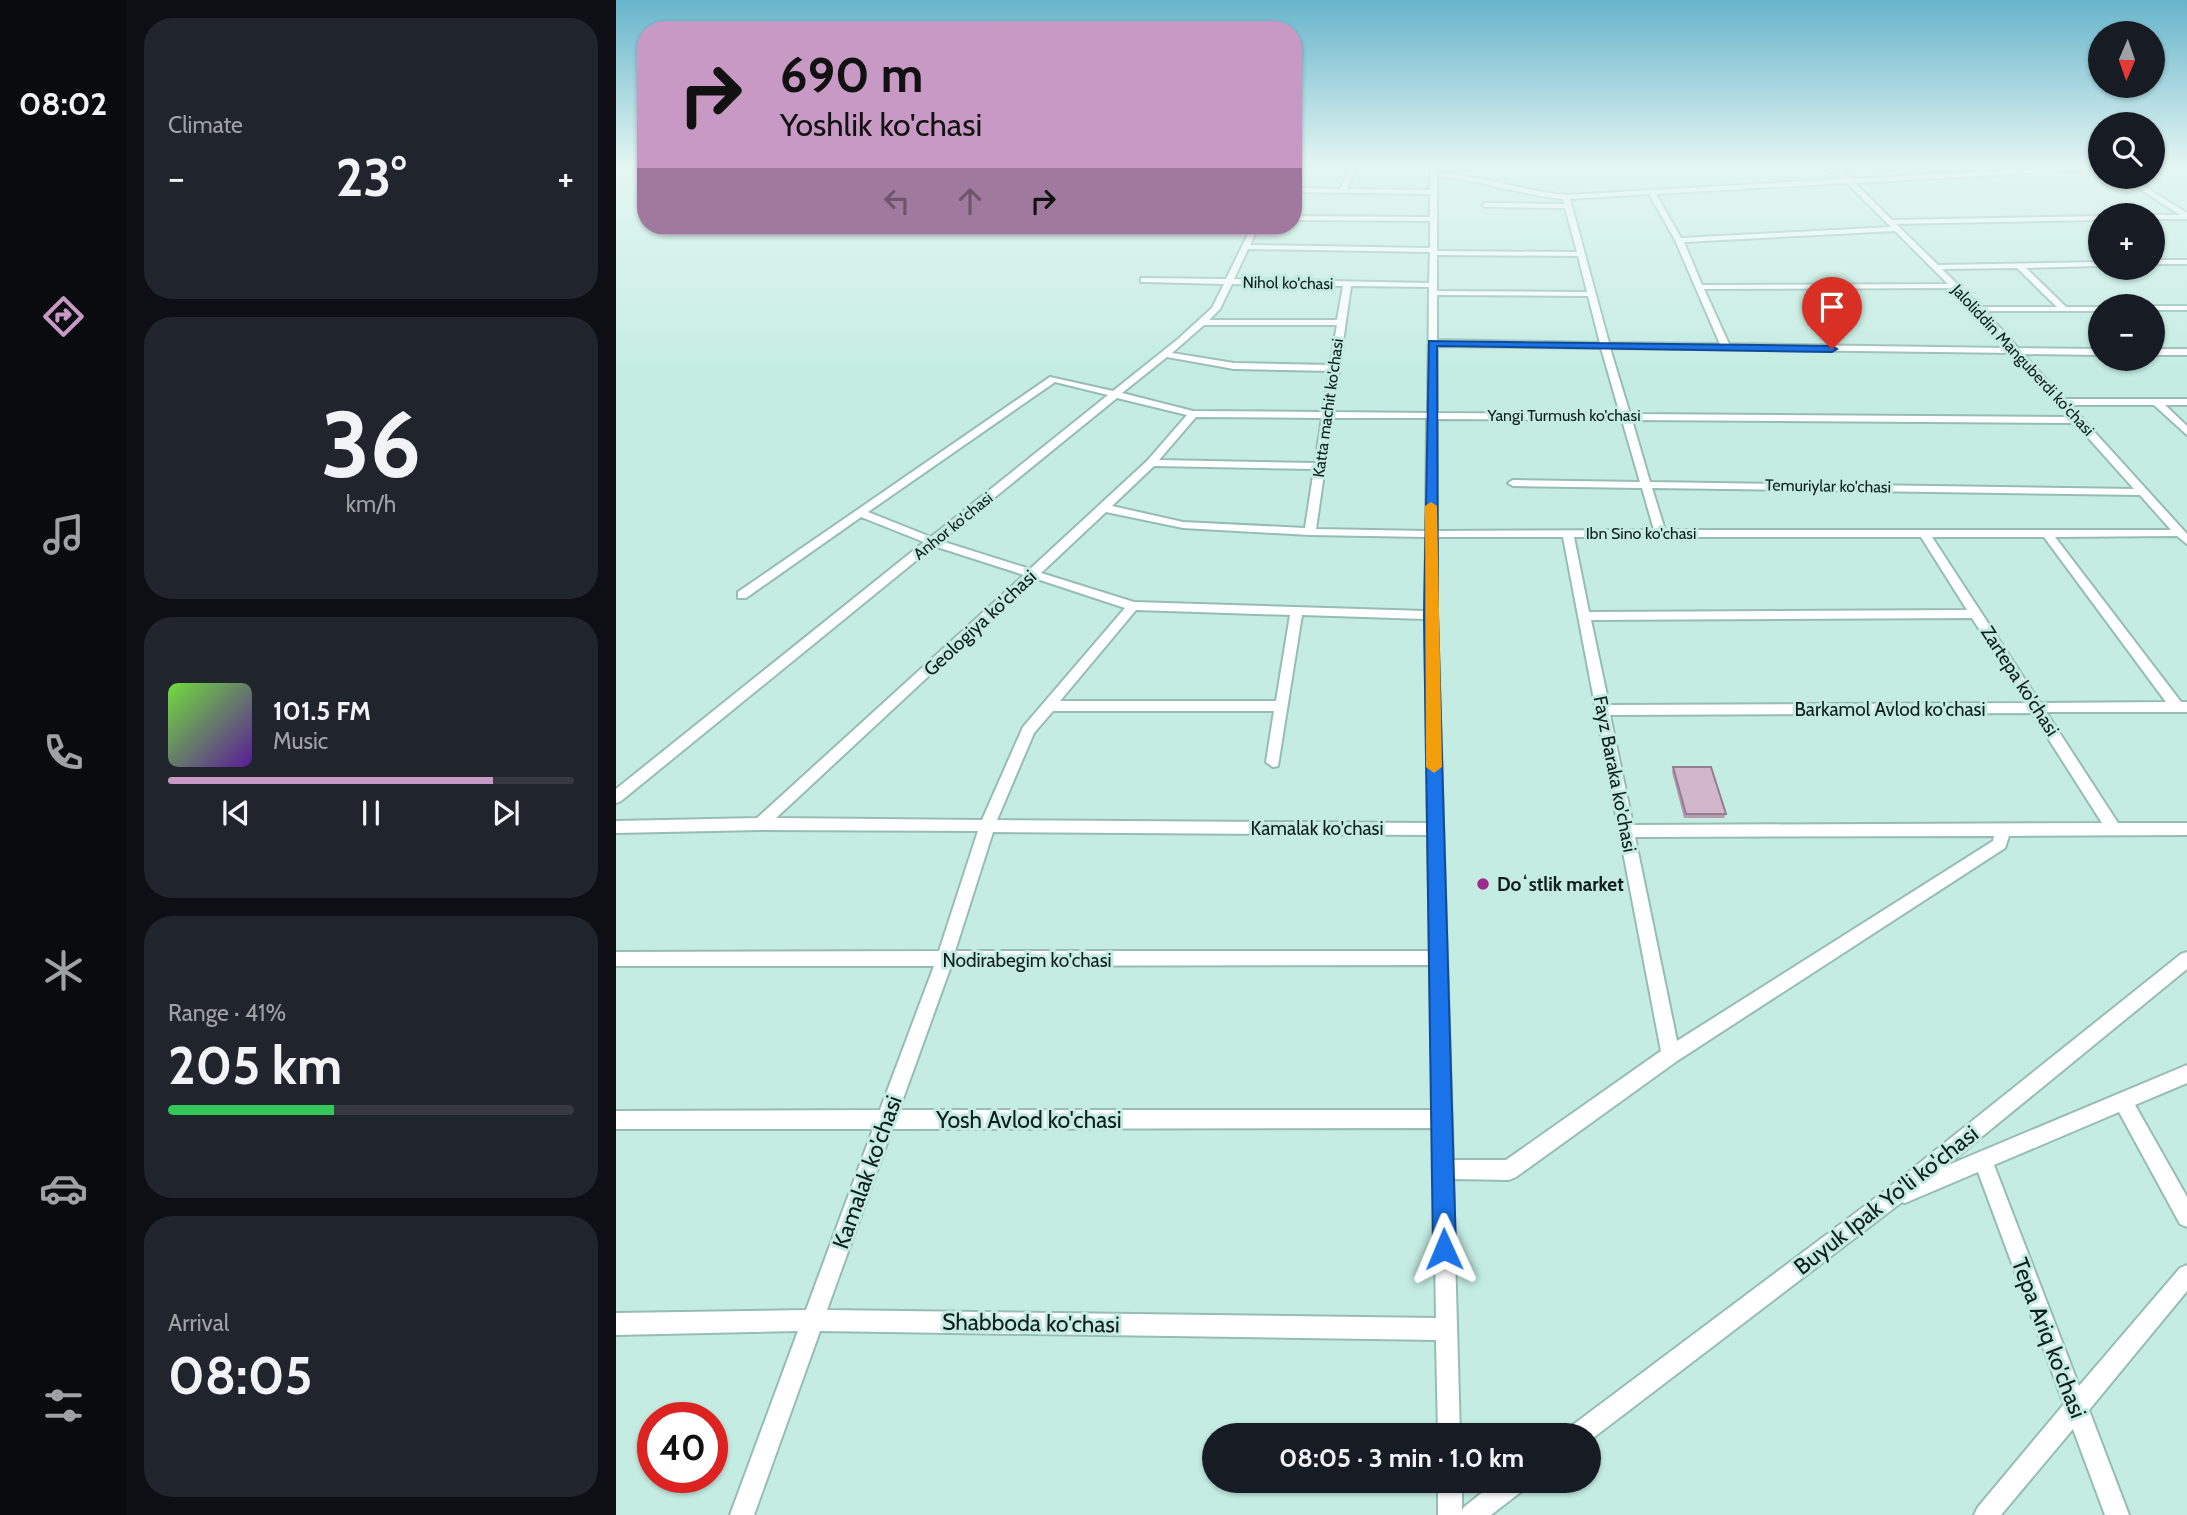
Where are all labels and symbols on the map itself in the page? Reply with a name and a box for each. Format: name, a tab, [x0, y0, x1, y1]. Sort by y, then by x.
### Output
north arrow	[2088, 21, 2165, 98]
street label: Nihol ko'chasi	[1242, 273, 1334, 293]
pin	[1802, 277, 1862, 349]
street label: Jaloliddin Manguberdi ko'chasi	[1947, 280, 2098, 440]
street label: Katta machit ko'chasi	[1309, 337, 1347, 479]
street label: Yangi Turmush ko'chasi	[1486, 406, 1641, 425]
street label: Temuriylar ko'chasi	[1765, 475, 1891, 497]
street label: Anhor ko'chasi	[910, 488, 996, 564]
street label: Ibn Sino ko'chasi	[1586, 524, 1696, 543]
street label: Geologiya ko'chasi	[919, 565, 1041, 681]
street label: Zartepa ko'chasi	[1976, 622, 2064, 740]
street label: Fayz Baraka ko'chasi	[1589, 694, 1641, 854]
street label: Barkamol Avlod ko'chasi	[1795, 698, 1985, 721]
street label: Kamalak ko'chasi	[1250, 817, 1384, 840]
place label: Doʻstlik market	[1497, 873, 1624, 896]
marker: Doʻstlik market	[1475, 876, 1491, 892]
street label: Nodirabegim ko'chasi	[942, 949, 1112, 972]
street label: Kamalak ko'chasi	[826, 1092, 908, 1252]
street label: Yosh Avlod ko'chasi	[935, 1106, 1122, 1134]
street label: Buyuk Ipak Yo'li ko'chasi	[1788, 1119, 1984, 1281]
position arrow	[1407, 1212, 1481, 1286]
street label: Tepa Ariq ko'chasi	[2006, 1254, 2092, 1422]
street label: Shabboda ko'chasi	[942, 1307, 1120, 1339]
speed limit sign: 40	[637, 1402, 728, 1493]

